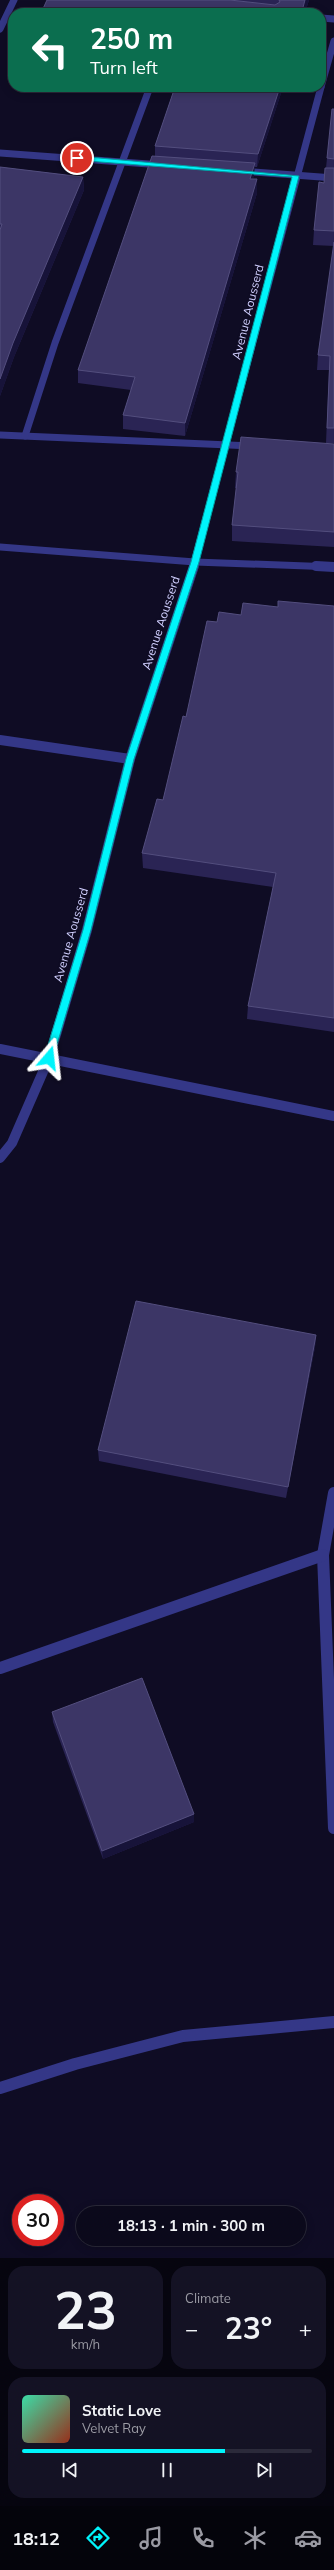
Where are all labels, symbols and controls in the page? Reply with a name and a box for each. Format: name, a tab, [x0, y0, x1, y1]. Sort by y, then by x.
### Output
text: 250 m	[90, 21, 173, 56]
icon: left	[24, 24, 76, 76]
text: Turn left	[90, 56, 158, 79]
pin	[60, 141, 94, 175]
icon: arrive	[66, 147, 88, 169]
street label: Avenue Aousserd	[228, 263, 267, 361]
street label: Avenue Aousserd	[138, 574, 183, 671]
street label: Avenue Aousserd	[50, 886, 91, 984]
position arrow	[28, 1037, 70, 1079]
speed limit sign: 30	[12, 2194, 64, 2246]
text: 18:13 · 1 min · 300 m	[117, 2216, 265, 2235]
text: 23	[54, 2277, 117, 2342]
text: Climate	[185, 2290, 231, 2306]
text: 23°	[225, 2309, 272, 2347]
text: −	[185, 2315, 198, 2343]
text: +	[299, 2315, 312, 2343]
text: km/h	[71, 2336, 100, 2352]
text: Static Love	[82, 2401, 161, 2420]
text: Velvet Ray	[82, 2420, 146, 2436]
icon: previous	[59, 2459, 81, 2481]
icon: pause	[156, 2459, 178, 2481]
icon: next	[253, 2459, 275, 2481]
icon: directions	[84, 2524, 112, 2552]
icon: music	[137, 2524, 165, 2552]
icon: phone	[189, 2524, 217, 2552]
icon: climate	[241, 2524, 269, 2552]
icon: car	[294, 2524, 322, 2552]
text: 18:12	[12, 2527, 60, 2550]

